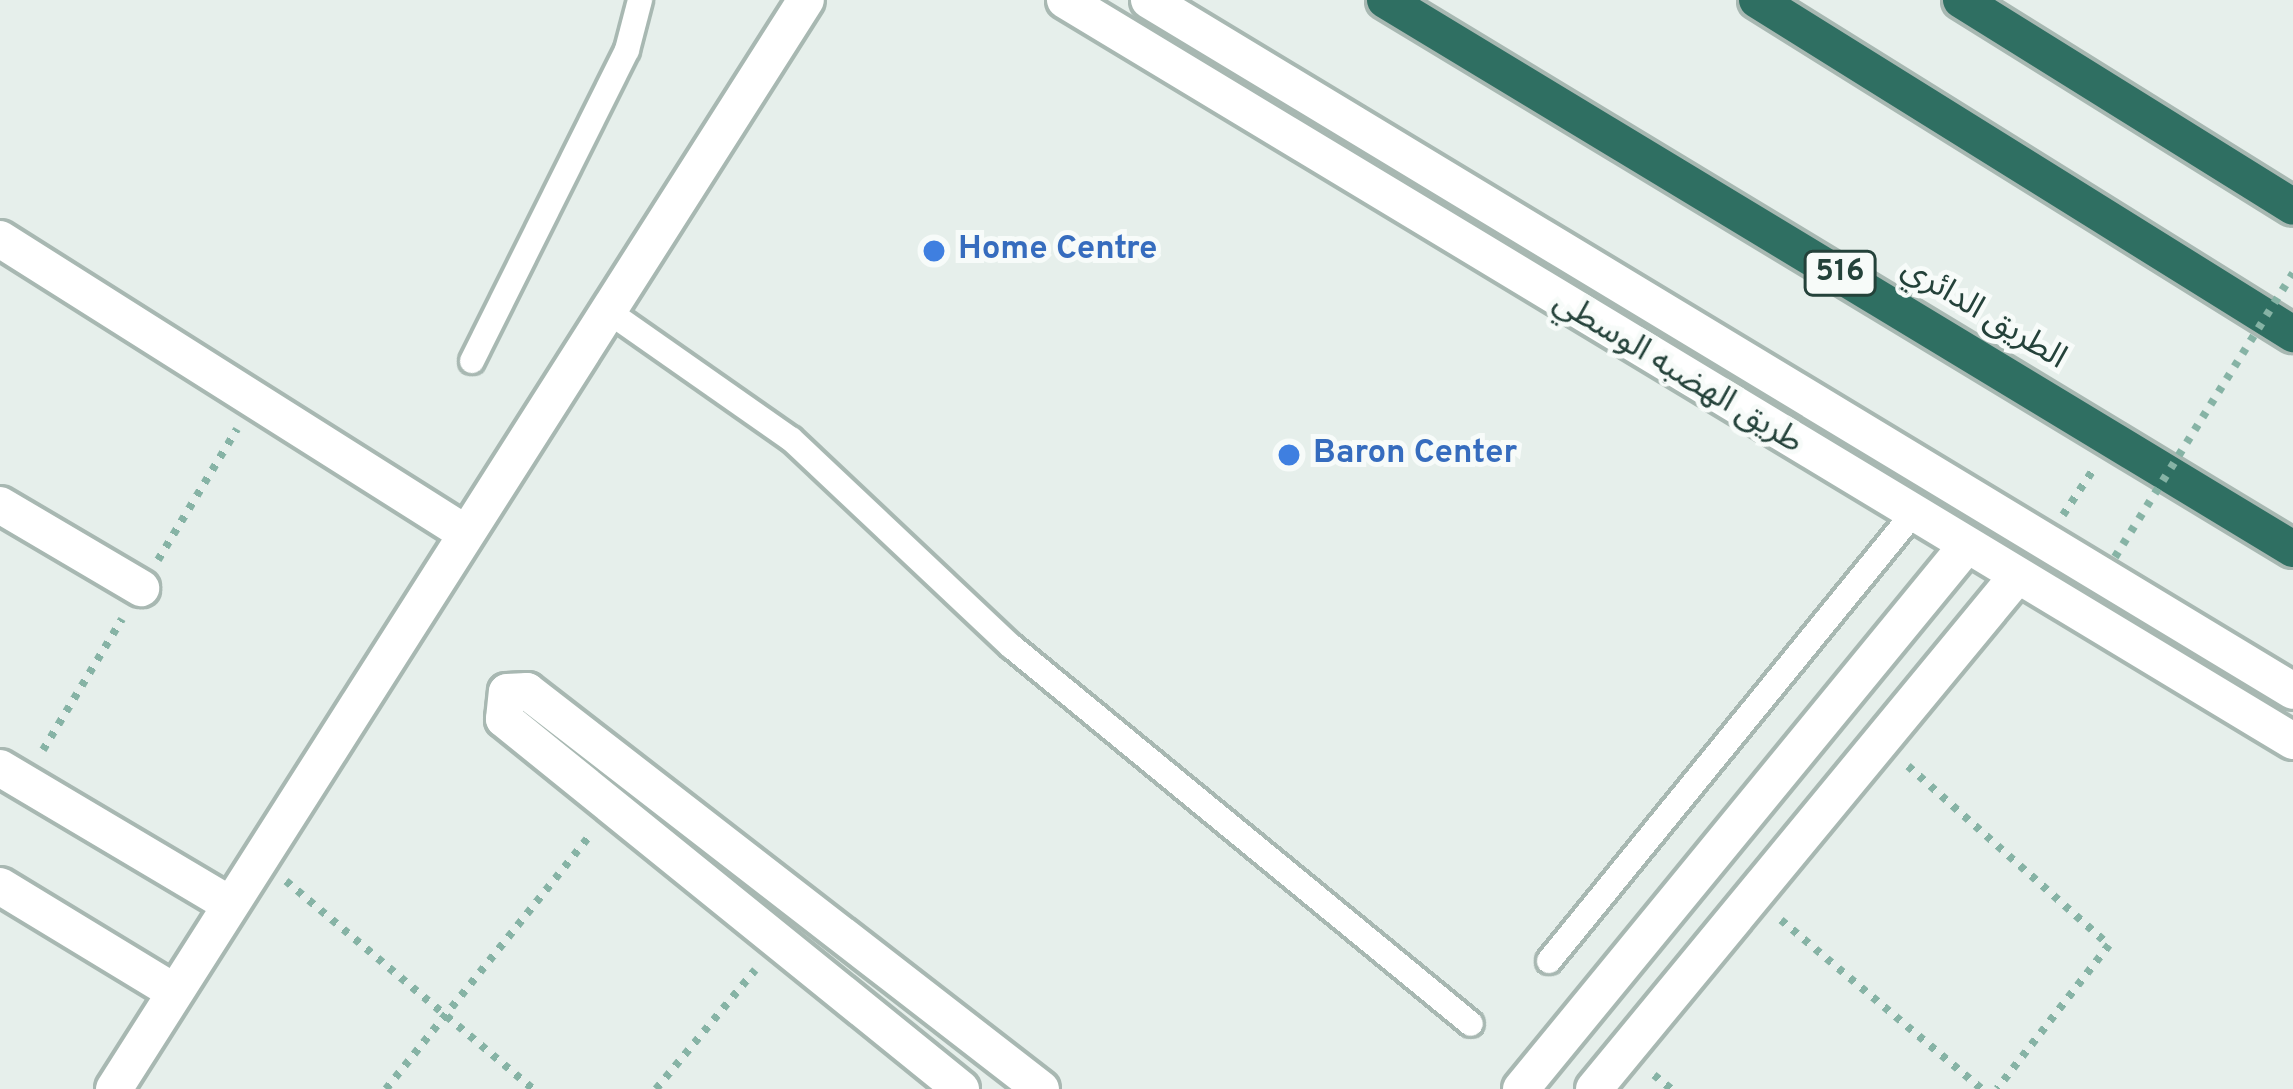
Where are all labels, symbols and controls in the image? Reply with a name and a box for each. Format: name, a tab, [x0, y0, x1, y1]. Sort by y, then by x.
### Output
place label: Home Centre	[958, 231, 1157, 271]
marker: Home Centre	[921, 238, 947, 264]
road number: 516	[1801, 249, 1879, 297]
street label: الطريق الدائري	[1893, 250, 2073, 380]
street label: طريق الهضبه الوسطي	[1545, 284, 1809, 464]
place label: Baron Center	[1313, 435, 1517, 475]
marker: Baron Center	[1276, 442, 1302, 468]

